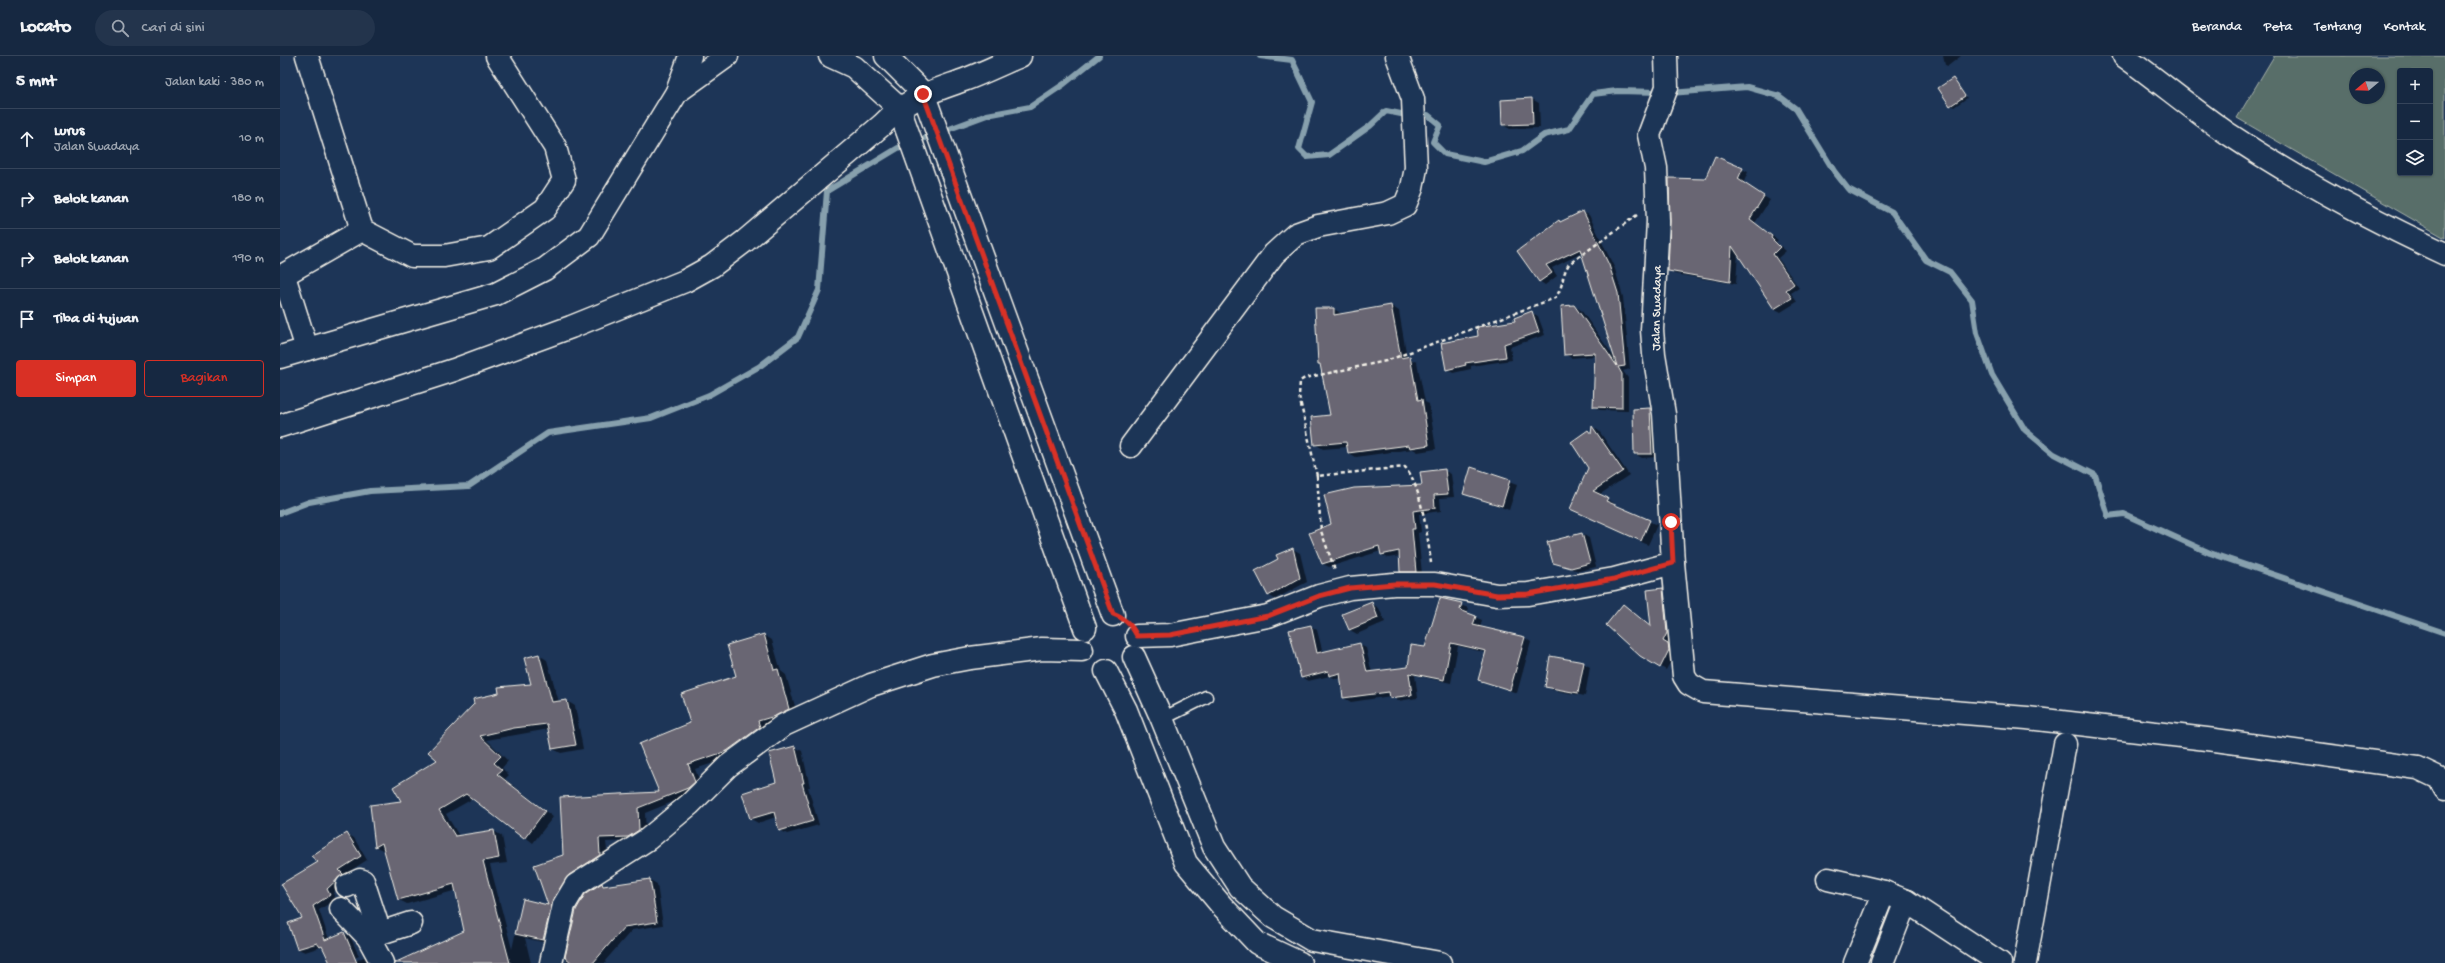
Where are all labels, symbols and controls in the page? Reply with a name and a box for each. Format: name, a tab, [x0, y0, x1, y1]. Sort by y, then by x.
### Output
search box	[95, 10, 375, 46]
text: Locato	[20, 16, 71, 39]
icon: search	[109, 17, 131, 39]
text: Cari di sini	[141, 19, 205, 37]
text: Beranda	[2192, 19, 2242, 36]
text: Peta	[2264, 19, 2292, 36]
text: Tentang	[2314, 19, 2362, 36]
text: Kontak	[2384, 19, 2425, 36]
north arrow	[2349, 68, 2385, 104]
map controls	[2397, 68, 2433, 176]
button: +	[2397, 68, 2433, 104]
text: 5 mnt	[16, 72, 56, 92]
text: Jalan kaki · 380 m	[165, 75, 264, 90]
route end	[914, 85, 932, 103]
button: −	[2397, 104, 2433, 140]
text: Lurus	[54, 122, 84, 140]
icon: ahead	[16, 128, 38, 150]
text: 10 m	[239, 131, 264, 146]
text: Jalan Swadaya	[54, 140, 139, 155]
button: layers	[2397, 140, 2433, 176]
icon: right	[16, 188, 38, 210]
text: Belok kanan	[54, 190, 128, 208]
text: 180 m	[232, 191, 264, 206]
icon: right	[16, 248, 38, 270]
text: Belok kanan	[54, 250, 128, 268]
text: 190 m	[233, 251, 264, 266]
street label: Jalan Swadaya	[1649, 265, 1666, 351]
icon: arrive	[16, 308, 38, 330]
text: Tiba di tujuan	[54, 310, 138, 328]
button: Simpan	[16, 360, 136, 397]
button: Bagikan	[144, 360, 264, 397]
route start	[1662, 513, 1680, 531]

